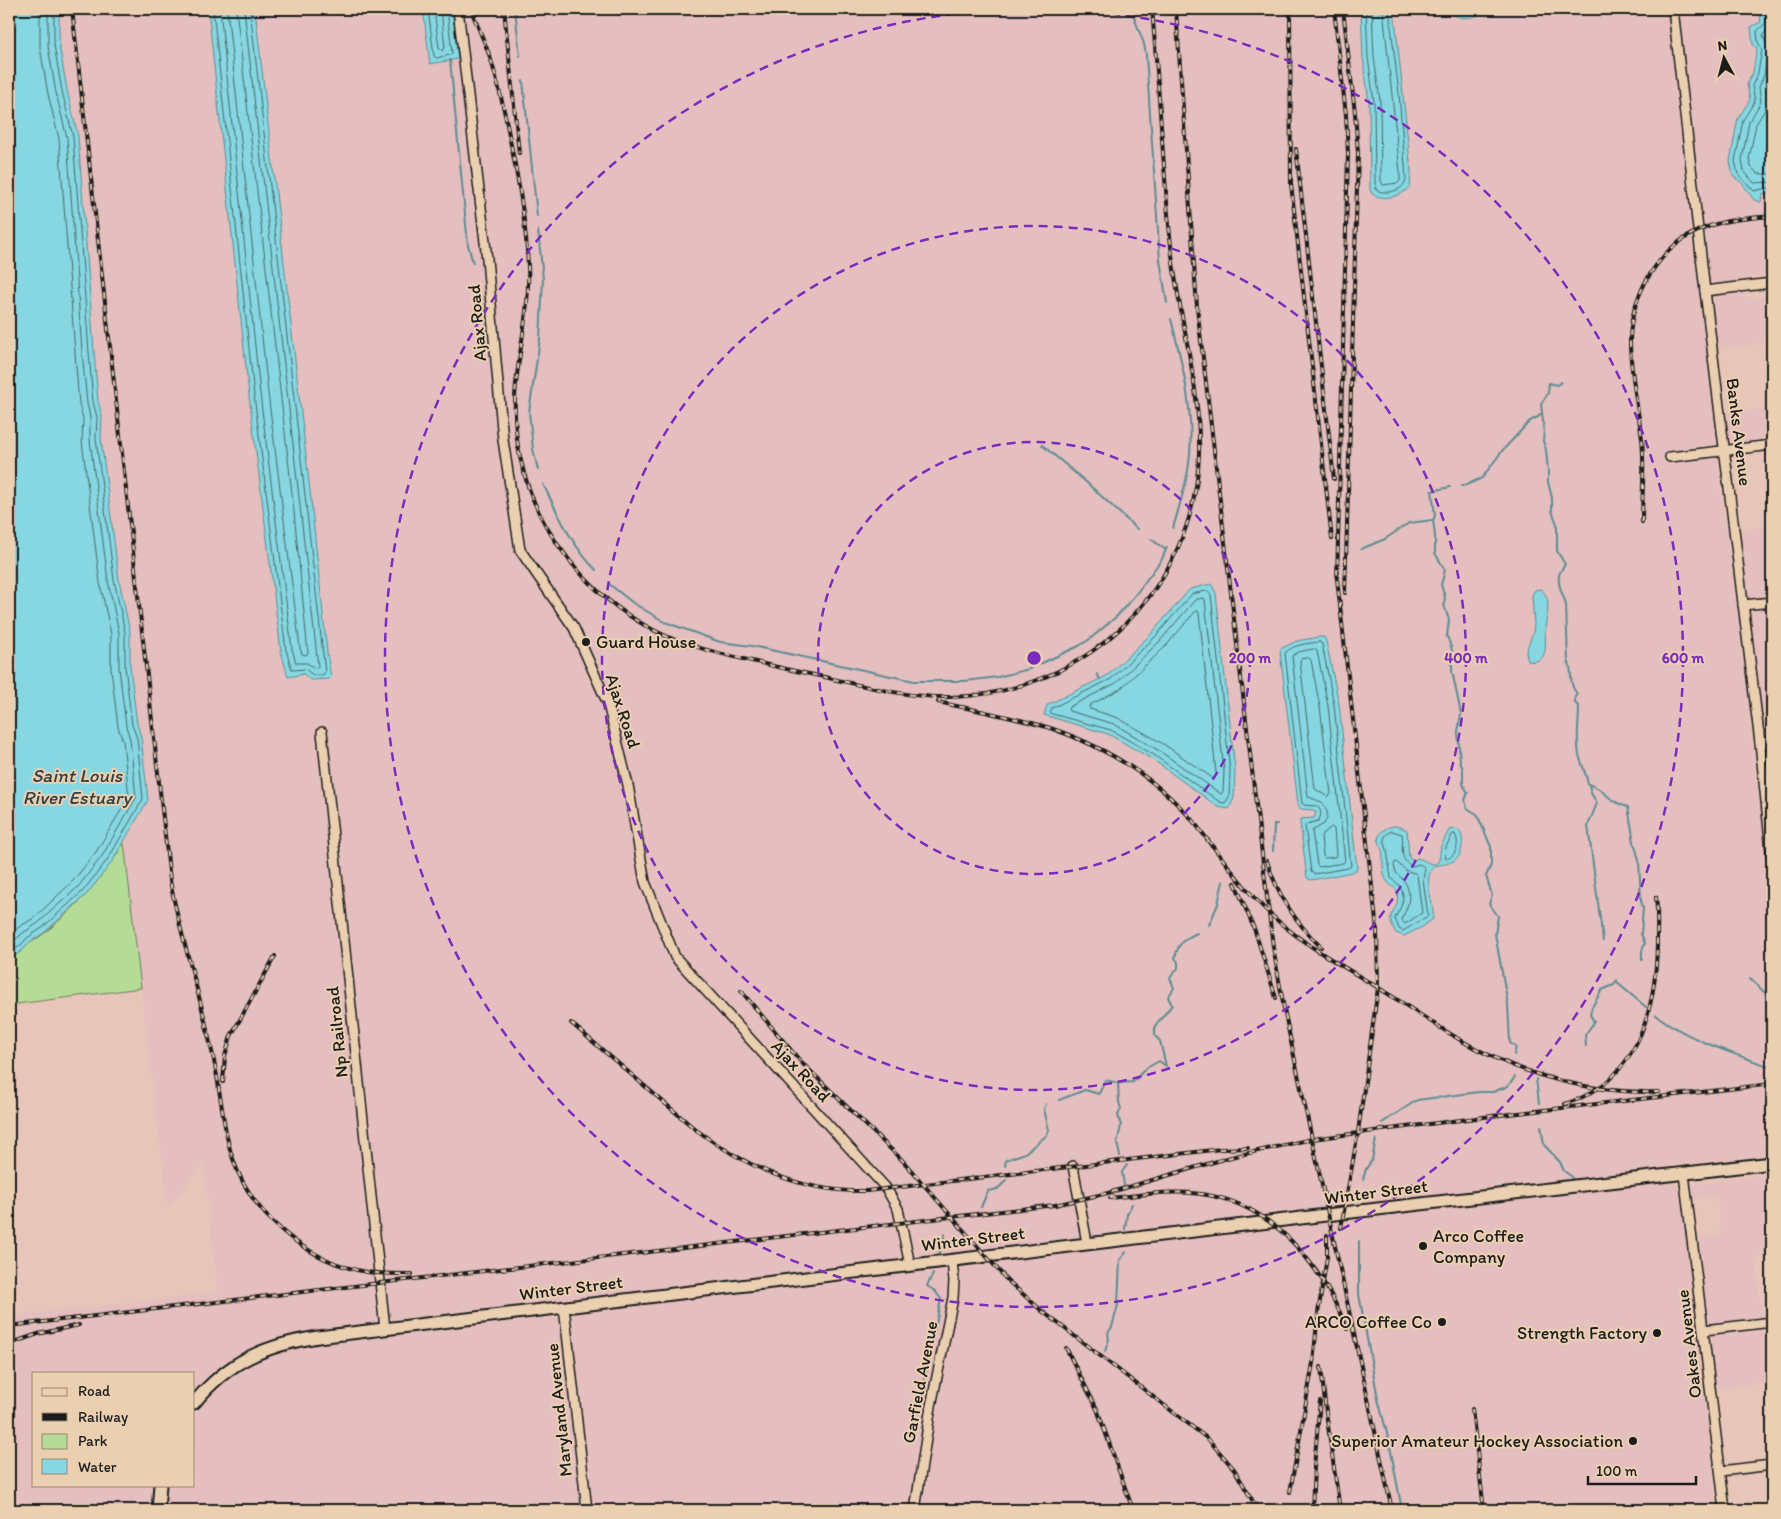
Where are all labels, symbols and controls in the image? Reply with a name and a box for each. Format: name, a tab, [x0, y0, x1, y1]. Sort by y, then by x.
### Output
north arrow	[1698, 32, 1748, 82]
text: N	[1717, 37, 1728, 55]
street label: Ajax Road	[463, 283, 491, 362]
street label: Banks Avenue	[1721, 377, 1757, 487]
place label: Guard House	[596, 631, 696, 653]
marker: Guard House	[580, 636, 592, 648]
centre of rings	[1025, 649, 1043, 667]
text: 200 m	[1229, 649, 1272, 667]
text: 400 m	[1444, 649, 1488, 667]
text: 600 m	[1662, 649, 1705, 667]
street label: Ajax Road	[601, 671, 645, 751]
water label: Saint Louis River Estuary	[23, 764, 133, 809]
street label: Np Railroad	[321, 985, 353, 1079]
street label: Ajax Road	[767, 1035, 835, 1107]
street label: Winter Street	[1323, 1175, 1429, 1209]
street label: Winter Street	[920, 1222, 1026, 1256]
place label: Arco Coffee Company	[1433, 1225, 1524, 1268]
marker: Arco Coffee Company	[1417, 1240, 1429, 1252]
street label: Winter Street	[518, 1271, 624, 1305]
street label: Oakes Avenue	[1671, 1288, 1707, 1400]
place label: ARCO Coffee Co	[1305, 1311, 1432, 1333]
marker: ARCO Coffee Co	[1436, 1316, 1448, 1328]
street label: Garfield Avenue	[897, 1319, 943, 1445]
place label: Strength Factory	[1517, 1322, 1648, 1344]
marker: Strength Factory	[1651, 1327, 1663, 1339]
street label: Maryland Avenue	[541, 1342, 577, 1478]
legend	[32, 1372, 195, 1486]
text: Road	[78, 1382, 111, 1400]
text: Railway	[78, 1408, 128, 1426]
place label: Superior Amateur Hockey Association	[1331, 1430, 1623, 1452]
text: Park	[78, 1432, 108, 1450]
marker: Superior Amateur Hockey Association	[1627, 1435, 1639, 1447]
scale bar	[1588, 1454, 1696, 1486]
text: Water	[78, 1458, 117, 1476]
text: 100 m	[1596, 1462, 1638, 1480]

